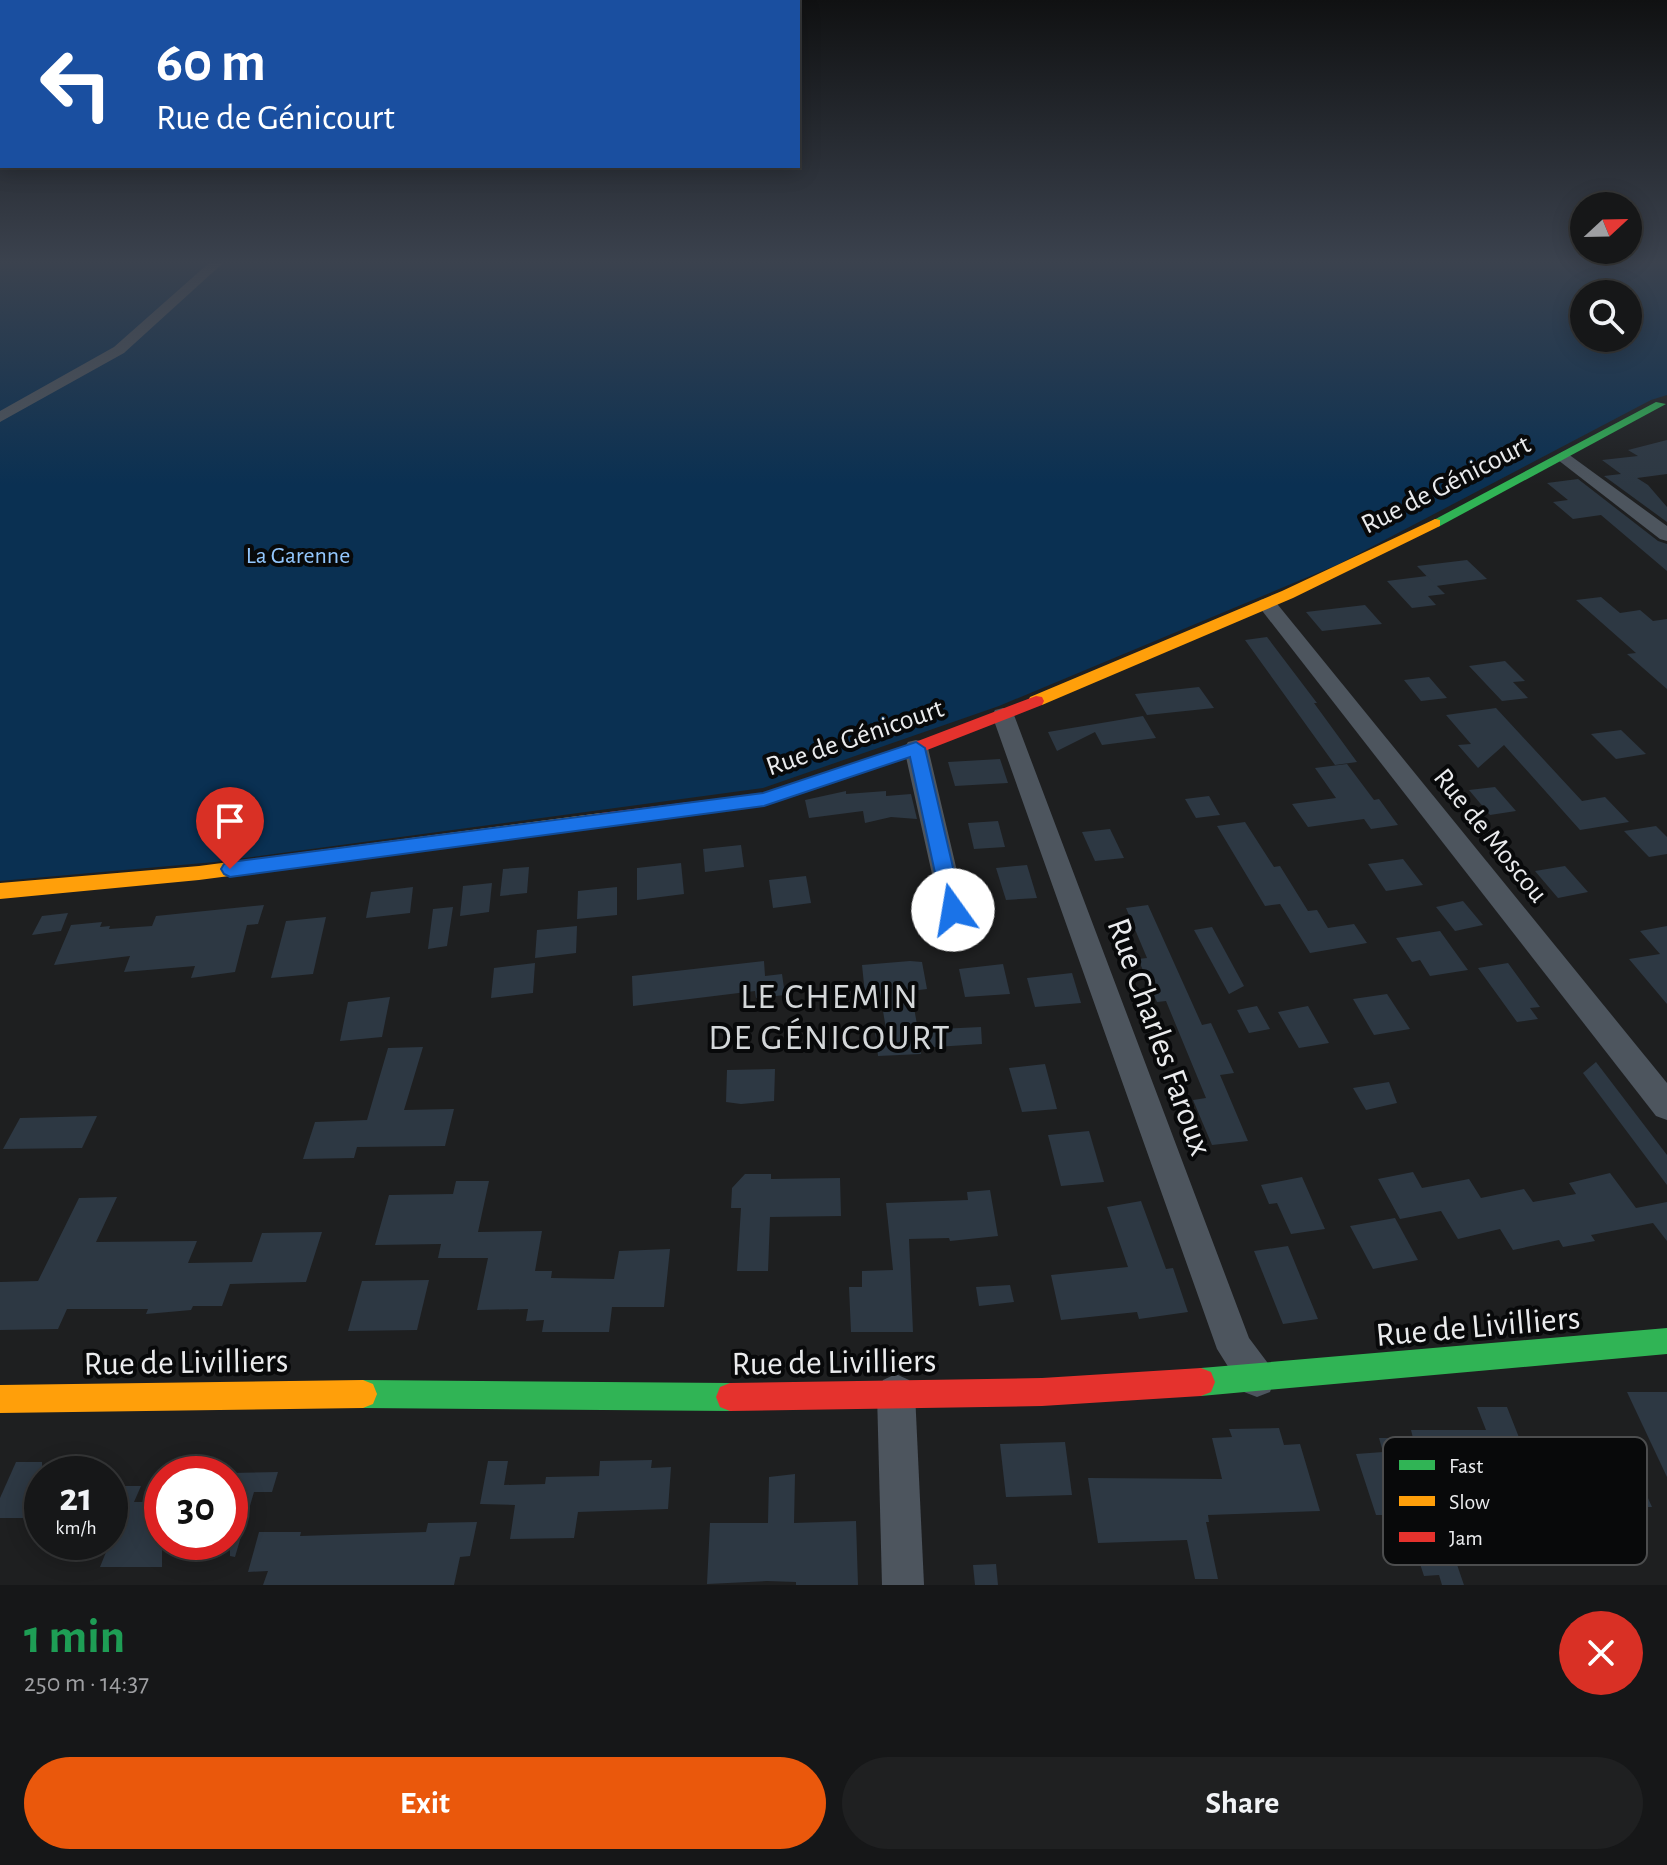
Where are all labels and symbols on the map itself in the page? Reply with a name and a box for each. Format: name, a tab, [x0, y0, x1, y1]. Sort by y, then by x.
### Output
north arrow	[1570, 192, 1642, 264]
street label: Rue de Génicourt	[1357, 430, 1535, 540]
park label: La Garenne	[246, 544, 350, 568]
street label: Rue de Génicourt	[763, 695, 947, 781]
street label: Rue de Moscou	[1428, 764, 1552, 908]
pin	[196, 787, 264, 869]
position arrow	[911, 868, 995, 952]
street label: Rue Charles Faroux	[1100, 914, 1218, 1160]
district label: LE CHEMIN DE GÉNICOURT	[708, 979, 952, 1056]
street label: Rue de Livilliers	[1374, 1301, 1582, 1353]
street label: Rue de Livilliers	[83, 1344, 289, 1382]
street label: Rue de Livilliers	[731, 1344, 937, 1382]
legend	[1383, 1437, 1647, 1565]
text: Fast	[1449, 1455, 1483, 1477]
speed limit sign: 30	[144, 1456, 248, 1560]
text: Slow	[1449, 1491, 1490, 1513]
text: Jam	[1449, 1527, 1483, 1549]

